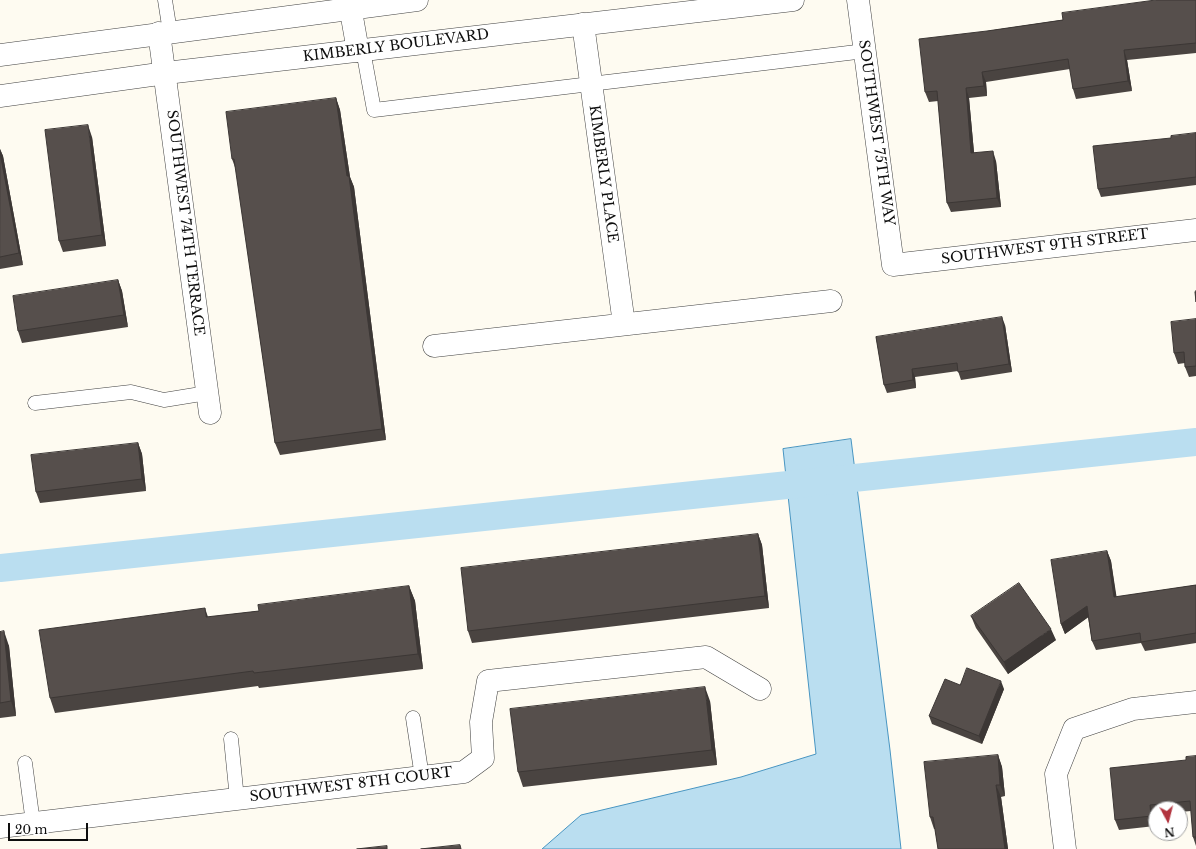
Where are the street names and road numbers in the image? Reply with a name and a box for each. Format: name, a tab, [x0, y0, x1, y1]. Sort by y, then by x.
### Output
street label: KIMBERLY BOULEVARD	[302, 26, 490, 66]
street label: SOUTHWEST 75TH WAY	[855, 39, 897, 227]
street label: KIMBERLY PLACE	[585, 104, 621, 244]
street label: SOUTHWEST 74TH TERRACE	[163, 109, 207, 337]
street label: SOUTHWEST 9TH STREET	[940, 226, 1150, 268]
street label: SOUTHWEST 8TH COURT	[249, 764, 453, 806]

